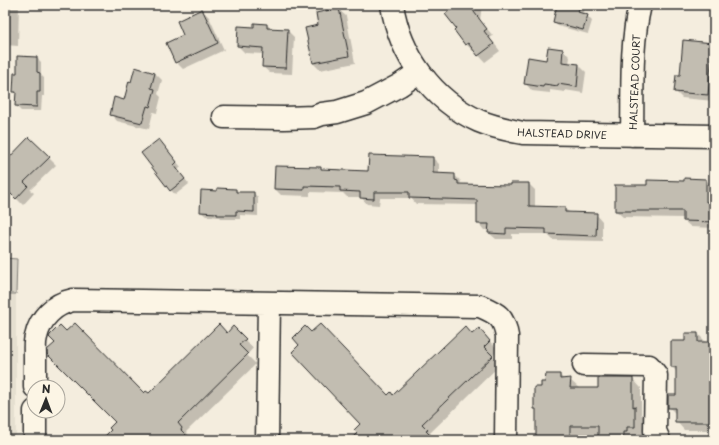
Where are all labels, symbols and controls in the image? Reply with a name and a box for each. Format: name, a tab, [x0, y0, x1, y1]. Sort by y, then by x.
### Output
street label: HALSTEAD COURT	[625, 34, 643, 130]
street label: HALSTEAD DRIVE	[517, 124, 607, 142]
north arrow	[26, 379, 66, 419]
text: N	[42, 380, 51, 397]

